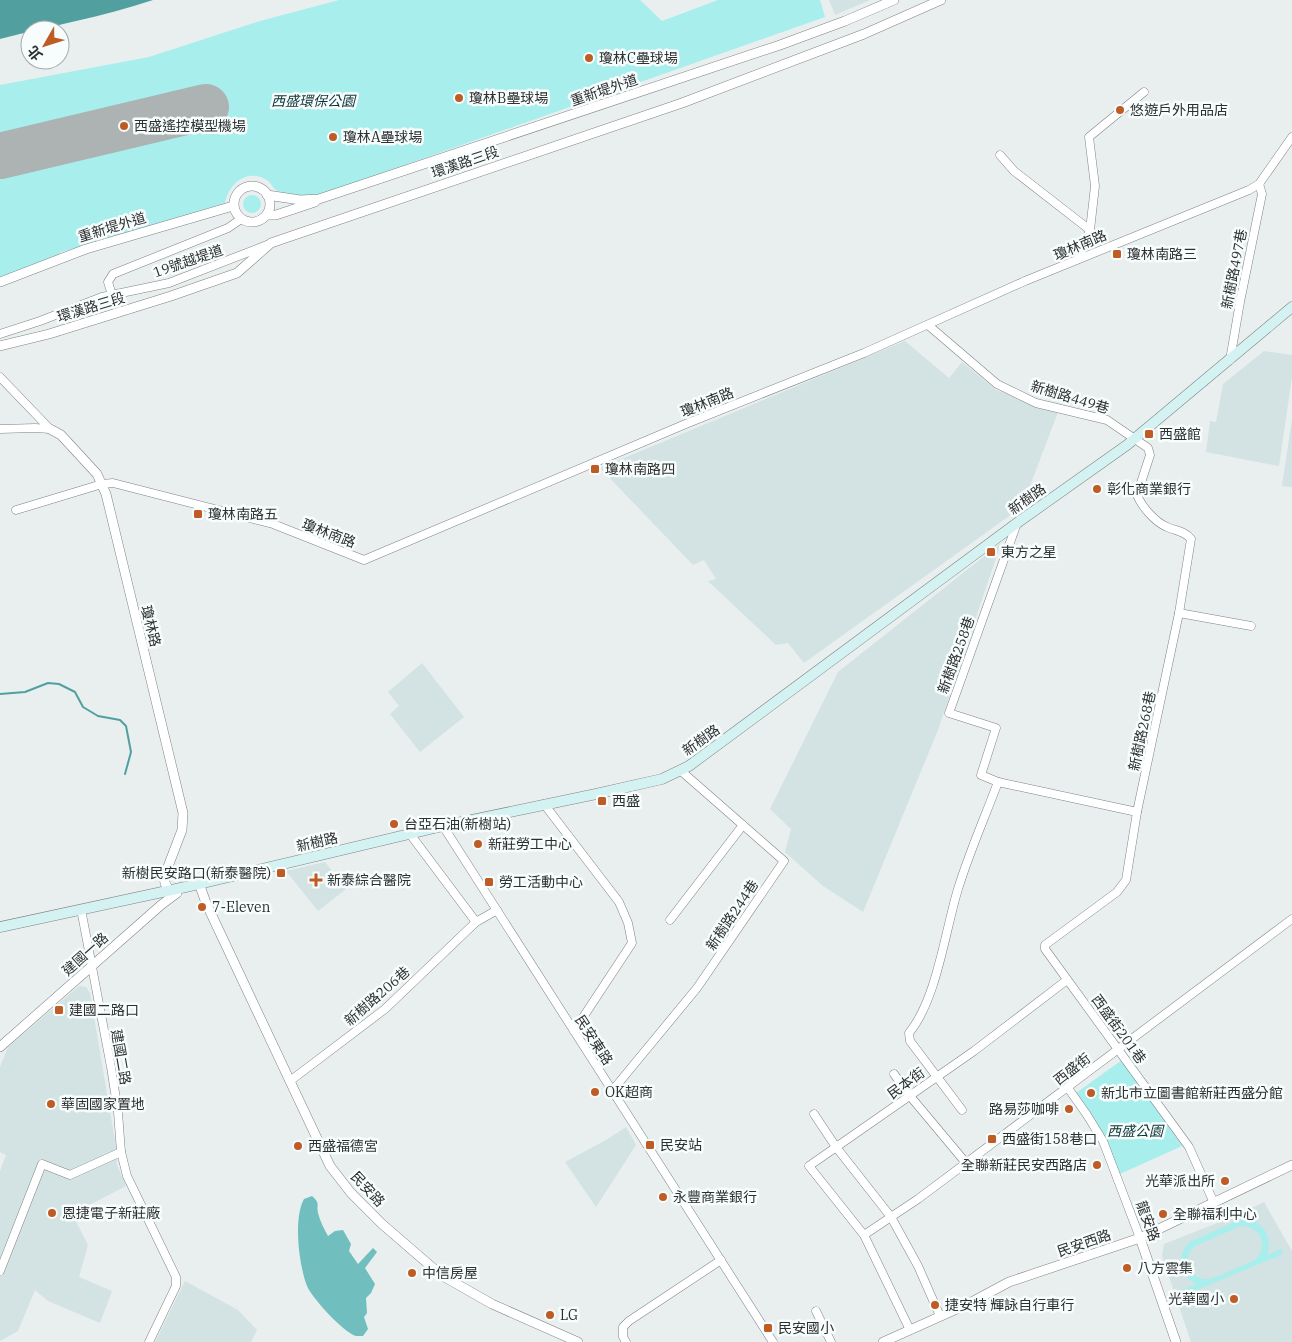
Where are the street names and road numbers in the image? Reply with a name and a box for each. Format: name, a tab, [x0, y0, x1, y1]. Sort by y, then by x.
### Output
street label: 重新堤外道	[568, 70, 640, 110]
street label: 環漢路三段	[429, 142, 501, 182]
street label: 重新堤外道	[76, 208, 148, 246]
street label: 瓊林南路	[1051, 226, 1109, 264]
street label: 新樹路497巷	[1217, 227, 1251, 311]
street label: 19號越堤道	[151, 241, 225, 281]
street label: 環漢路三段	[55, 288, 127, 326]
street label: 新樹路449巷	[1029, 377, 1111, 417]
street label: 瓊林南路	[678, 383, 736, 421]
street label: 新樹路	[1005, 480, 1049, 518]
street label: 瓊林南路	[300, 515, 358, 551]
street label: 瓊林路	[137, 603, 165, 649]
street label: 新樹路258巷	[934, 614, 978, 696]
street label: 新樹路268巷	[1125, 689, 1159, 773]
street label: 新樹路	[679, 721, 723, 759]
street label: 新樹路	[295, 829, 339, 855]
street label: 新樹路244巷	[702, 876, 762, 954]
street label: 建國一路	[58, 929, 112, 979]
street label: 新樹路206巷	[340, 963, 414, 1029]
street label: 西盛街201巷	[1088, 991, 1150, 1067]
street label: 民安東路	[571, 1012, 617, 1068]
street label: 建國二路	[107, 1028, 135, 1086]
street label: 西盛街	[1050, 1049, 1094, 1089]
street label: 民本街	[884, 1063, 928, 1103]
street label: 民安路	[347, 1168, 389, 1210]
street label: 龍安路	[1132, 1198, 1164, 1244]
street label: 民安西路	[1055, 1225, 1113, 1261]

